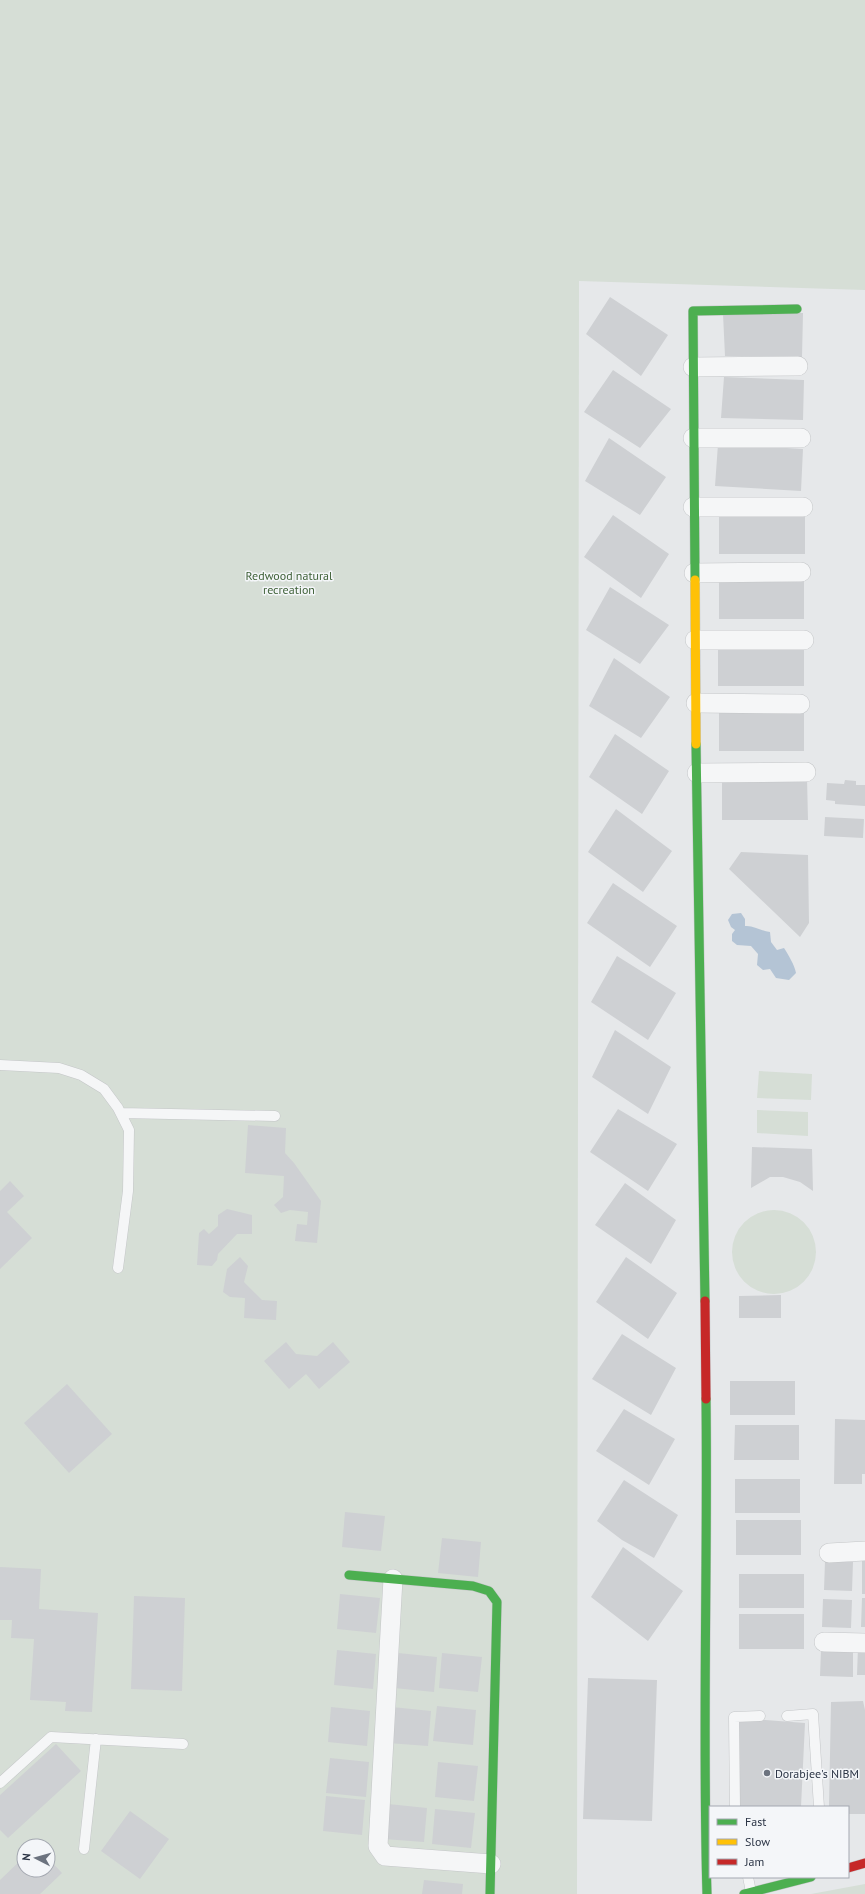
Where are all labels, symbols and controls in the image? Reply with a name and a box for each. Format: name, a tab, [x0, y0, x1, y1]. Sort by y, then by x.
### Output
park label: Redwood natural recreation	[246, 568, 333, 597]
place label: Dorabjee's NIBM	[775, 1766, 859, 1781]
marker: Dorabjee's NIBM	[762, 1768, 772, 1778]
legend	[709, 1806, 849, 1878]
text: Fast	[745, 1814, 766, 1829]
text: Slow	[745, 1834, 770, 1849]
north arrow	[16, 1838, 56, 1878]
text: N	[19, 1853, 33, 1861]
text: Jam	[744, 1854, 764, 1869]

